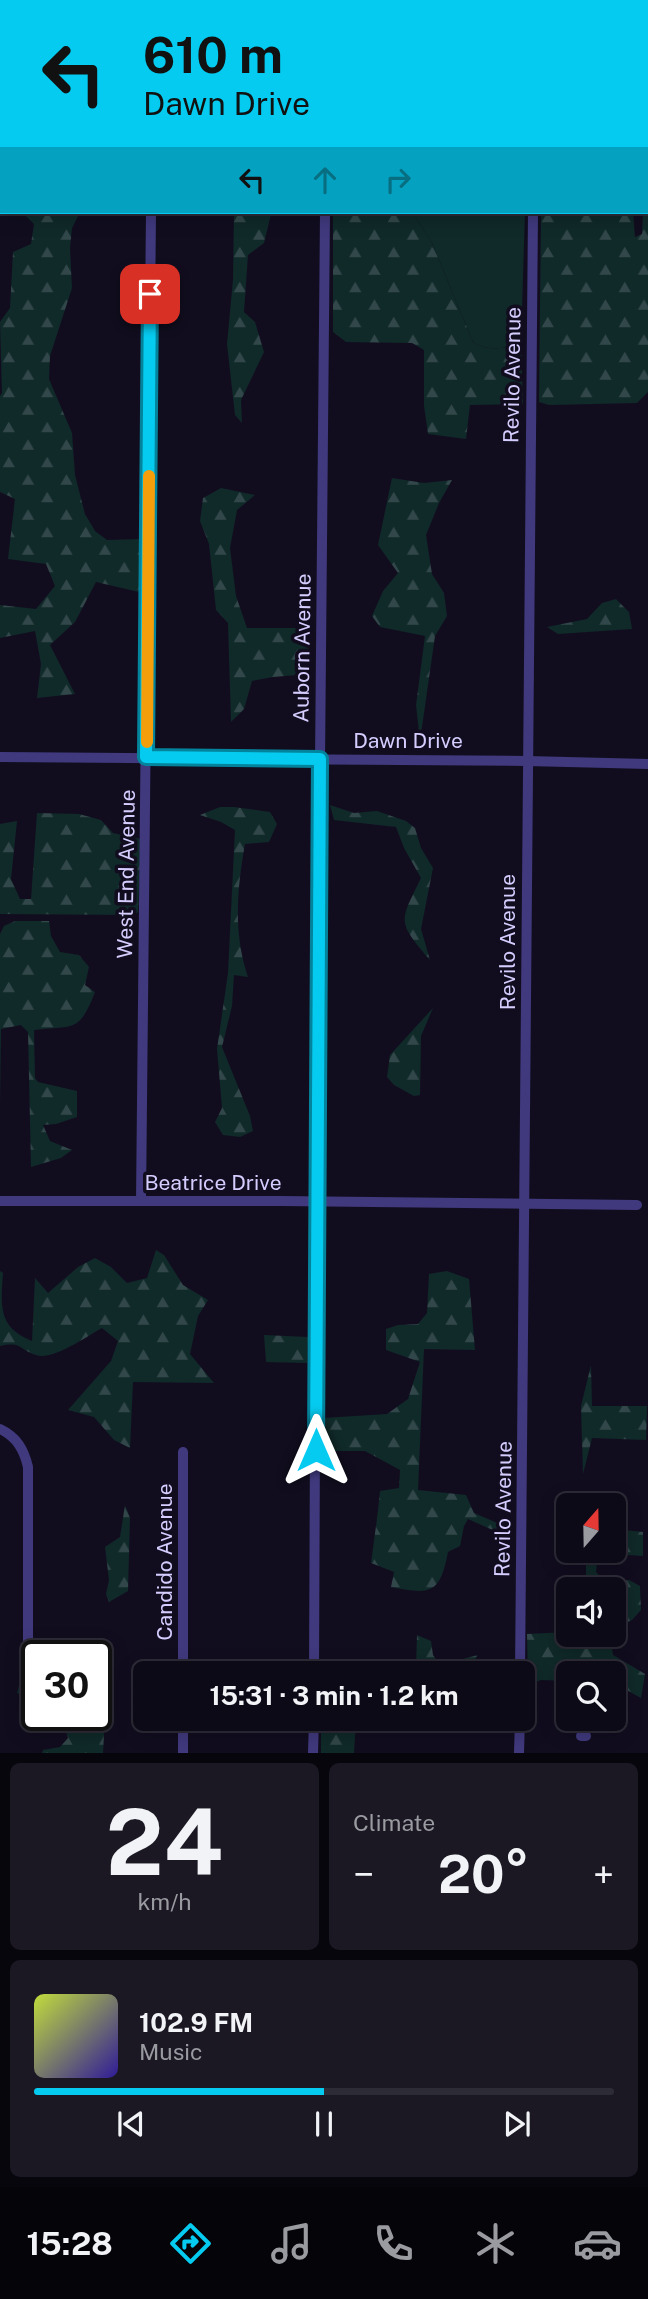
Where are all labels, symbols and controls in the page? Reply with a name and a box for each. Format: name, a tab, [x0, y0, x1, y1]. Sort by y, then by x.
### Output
text: 610 m	[143, 26, 283, 84]
icon: left	[28, 28, 119, 119]
text: Dawn Drive	[143, 85, 310, 122]
icon: left	[233, 161, 271, 199]
icon: ahead	[306, 161, 344, 199]
icon: right	[379, 161, 417, 199]
pin	[120, 264, 180, 324]
icon: arrive	[131, 275, 169, 313]
street label: Revilo Avenue	[498, 307, 526, 443]
street label: Auborn Avenue	[288, 573, 316, 723]
street label: Dawn Drive	[353, 728, 463, 753]
street label: West End Avenue	[112, 789, 140, 959]
street label: Revilo Avenue	[495, 874, 520, 1010]
street label: Beatrice Drive	[144, 1170, 282, 1195]
position arrow	[279, 1413, 353, 1487]
street label: Revilo Avenue	[489, 1441, 517, 1577]
street label: Candido Avenue	[152, 1483, 177, 1641]
north arrow	[556, 1493, 626, 1563]
map controls	[556, 1493, 626, 1731]
button: sound	[556, 1577, 626, 1647]
speed limit sign: 30	[21, 1640, 112, 1731]
button: search	[556, 1661, 626, 1731]
text: 15:31 · 3 min · 1.2 km	[209, 1680, 459, 1711]
text: 24	[106, 1789, 223, 1895]
text: Climate	[353, 1809, 435, 1836]
text: 20°	[438, 1844, 529, 1905]
text: −	[353, 1852, 374, 1897]
text: +	[593, 1852, 614, 1897]
text: km/h	[137, 1888, 192, 1915]
text: 102.9 FM	[139, 2007, 253, 2038]
text: Music	[139, 2038, 203, 2065]
icon: previous	[112, 2105, 150, 2143]
icon: pause	[305, 2105, 343, 2143]
icon: next	[498, 2105, 536, 2143]
icon: directions	[166, 2219, 215, 2268]
icon: music	[267, 2219, 316, 2268]
icon: phone	[369, 2219, 418, 2268]
icon: climate	[471, 2219, 520, 2268]
icon: car	[573, 2219, 622, 2268]
text: 15:28	[26, 2225, 113, 2262]

